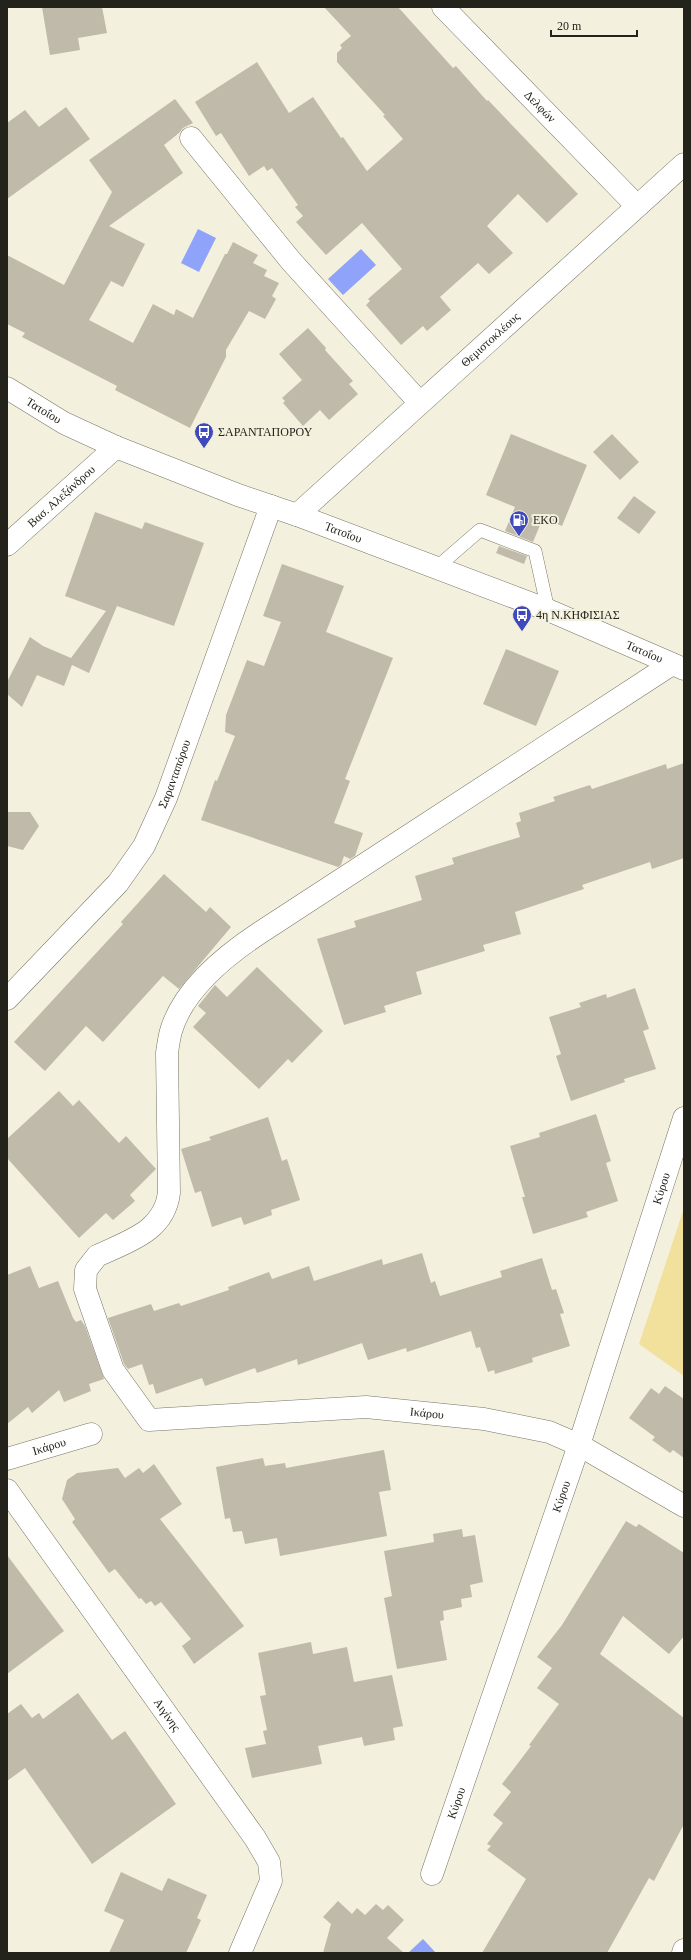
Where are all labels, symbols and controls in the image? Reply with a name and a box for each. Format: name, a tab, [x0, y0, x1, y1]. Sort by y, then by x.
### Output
scale bar	[551, 12, 637, 38]
text: 20 m	[557, 19, 582, 33]
street label: Δελφών	[521, 88, 559, 126]
street label: Θεμιστοκλέους	[458, 309, 523, 370]
street label: Τατοΐου	[23, 394, 64, 427]
bus stop icon: ΣΑΡΑΝΤΑΠΟΡΟΥ	[193, 421, 215, 449]
place label: ΣΑΡΑΝΤΑΠΟΡΟΥ	[218, 425, 313, 439]
street label: Βασ. Αλεξάνδρου	[25, 462, 98, 530]
fuel station icon: EKO	[508, 509, 530, 537]
place label: EKO	[533, 513, 558, 527]
street label: Τατοΐου	[323, 519, 364, 546]
bus stop icon: 4η Ν.ΚΗΦΙΣΙΑΣ	[511, 604, 533, 632]
place label: 4η Ν.ΚΗΦΙΣΙΑΣ	[536, 608, 620, 622]
street label: Τατοΐου	[624, 638, 665, 666]
street label: Σαρανταπόρου	[155, 738, 193, 811]
street label: Κύρου	[650, 1171, 673, 1206]
street label: Ικάρου	[409, 1405, 445, 1422]
street label: Ικάρου	[31, 1435, 68, 1458]
street label: Κύρου	[549, 1479, 573, 1514]
street label: Αιγίνης	[151, 1696, 184, 1734]
street label: Κύρου	[444, 1785, 468, 1821]

